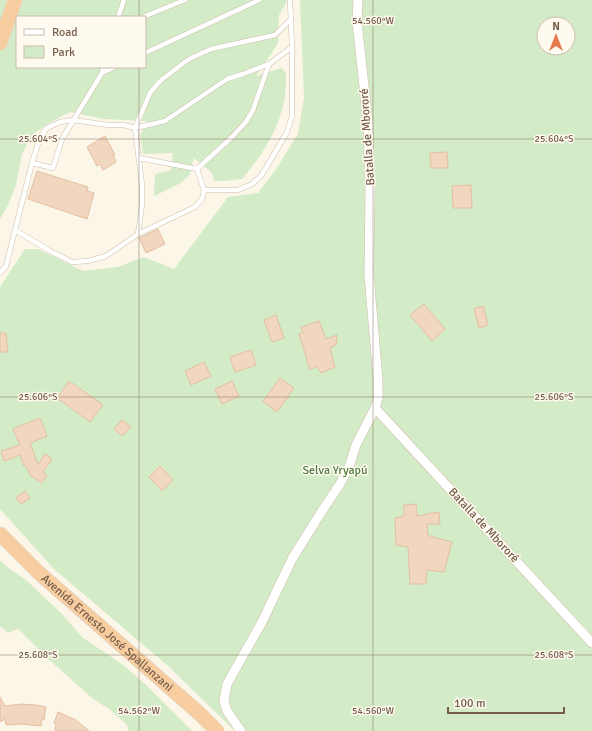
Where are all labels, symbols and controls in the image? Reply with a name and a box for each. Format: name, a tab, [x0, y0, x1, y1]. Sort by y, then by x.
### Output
text: 54.560°W	[352, 15, 394, 27]
legend	[16, 16, 146, 68]
north arrow	[536, 16, 576, 56]
text: N	[552, 20, 560, 33]
text: Road	[52, 25, 78, 40]
text: Park	[52, 45, 75, 60]
street label: Batalla de Mbororé	[357, 88, 378, 186]
text: 25.604°S	[19, 133, 58, 145]
text: 25.604°S	[535, 133, 574, 145]
text: 25.606°S	[19, 391, 58, 403]
text: 25.606°S	[535, 391, 574, 403]
park label: Selva Yryapú	[302, 463, 368, 478]
street label: Batalla de Mbororé	[445, 485, 522, 566]
street label: Avenida Ernesto José Spallanzani	[38, 571, 176, 695]
text: 25.608°S	[19, 649, 58, 661]
text: 25.608°S	[535, 649, 574, 661]
scale bar	[448, 689, 564, 715]
text: 100 m	[454, 696, 486, 711]
text: 54.562°W	[118, 705, 160, 717]
text: 54.560°W	[352, 705, 394, 717]

